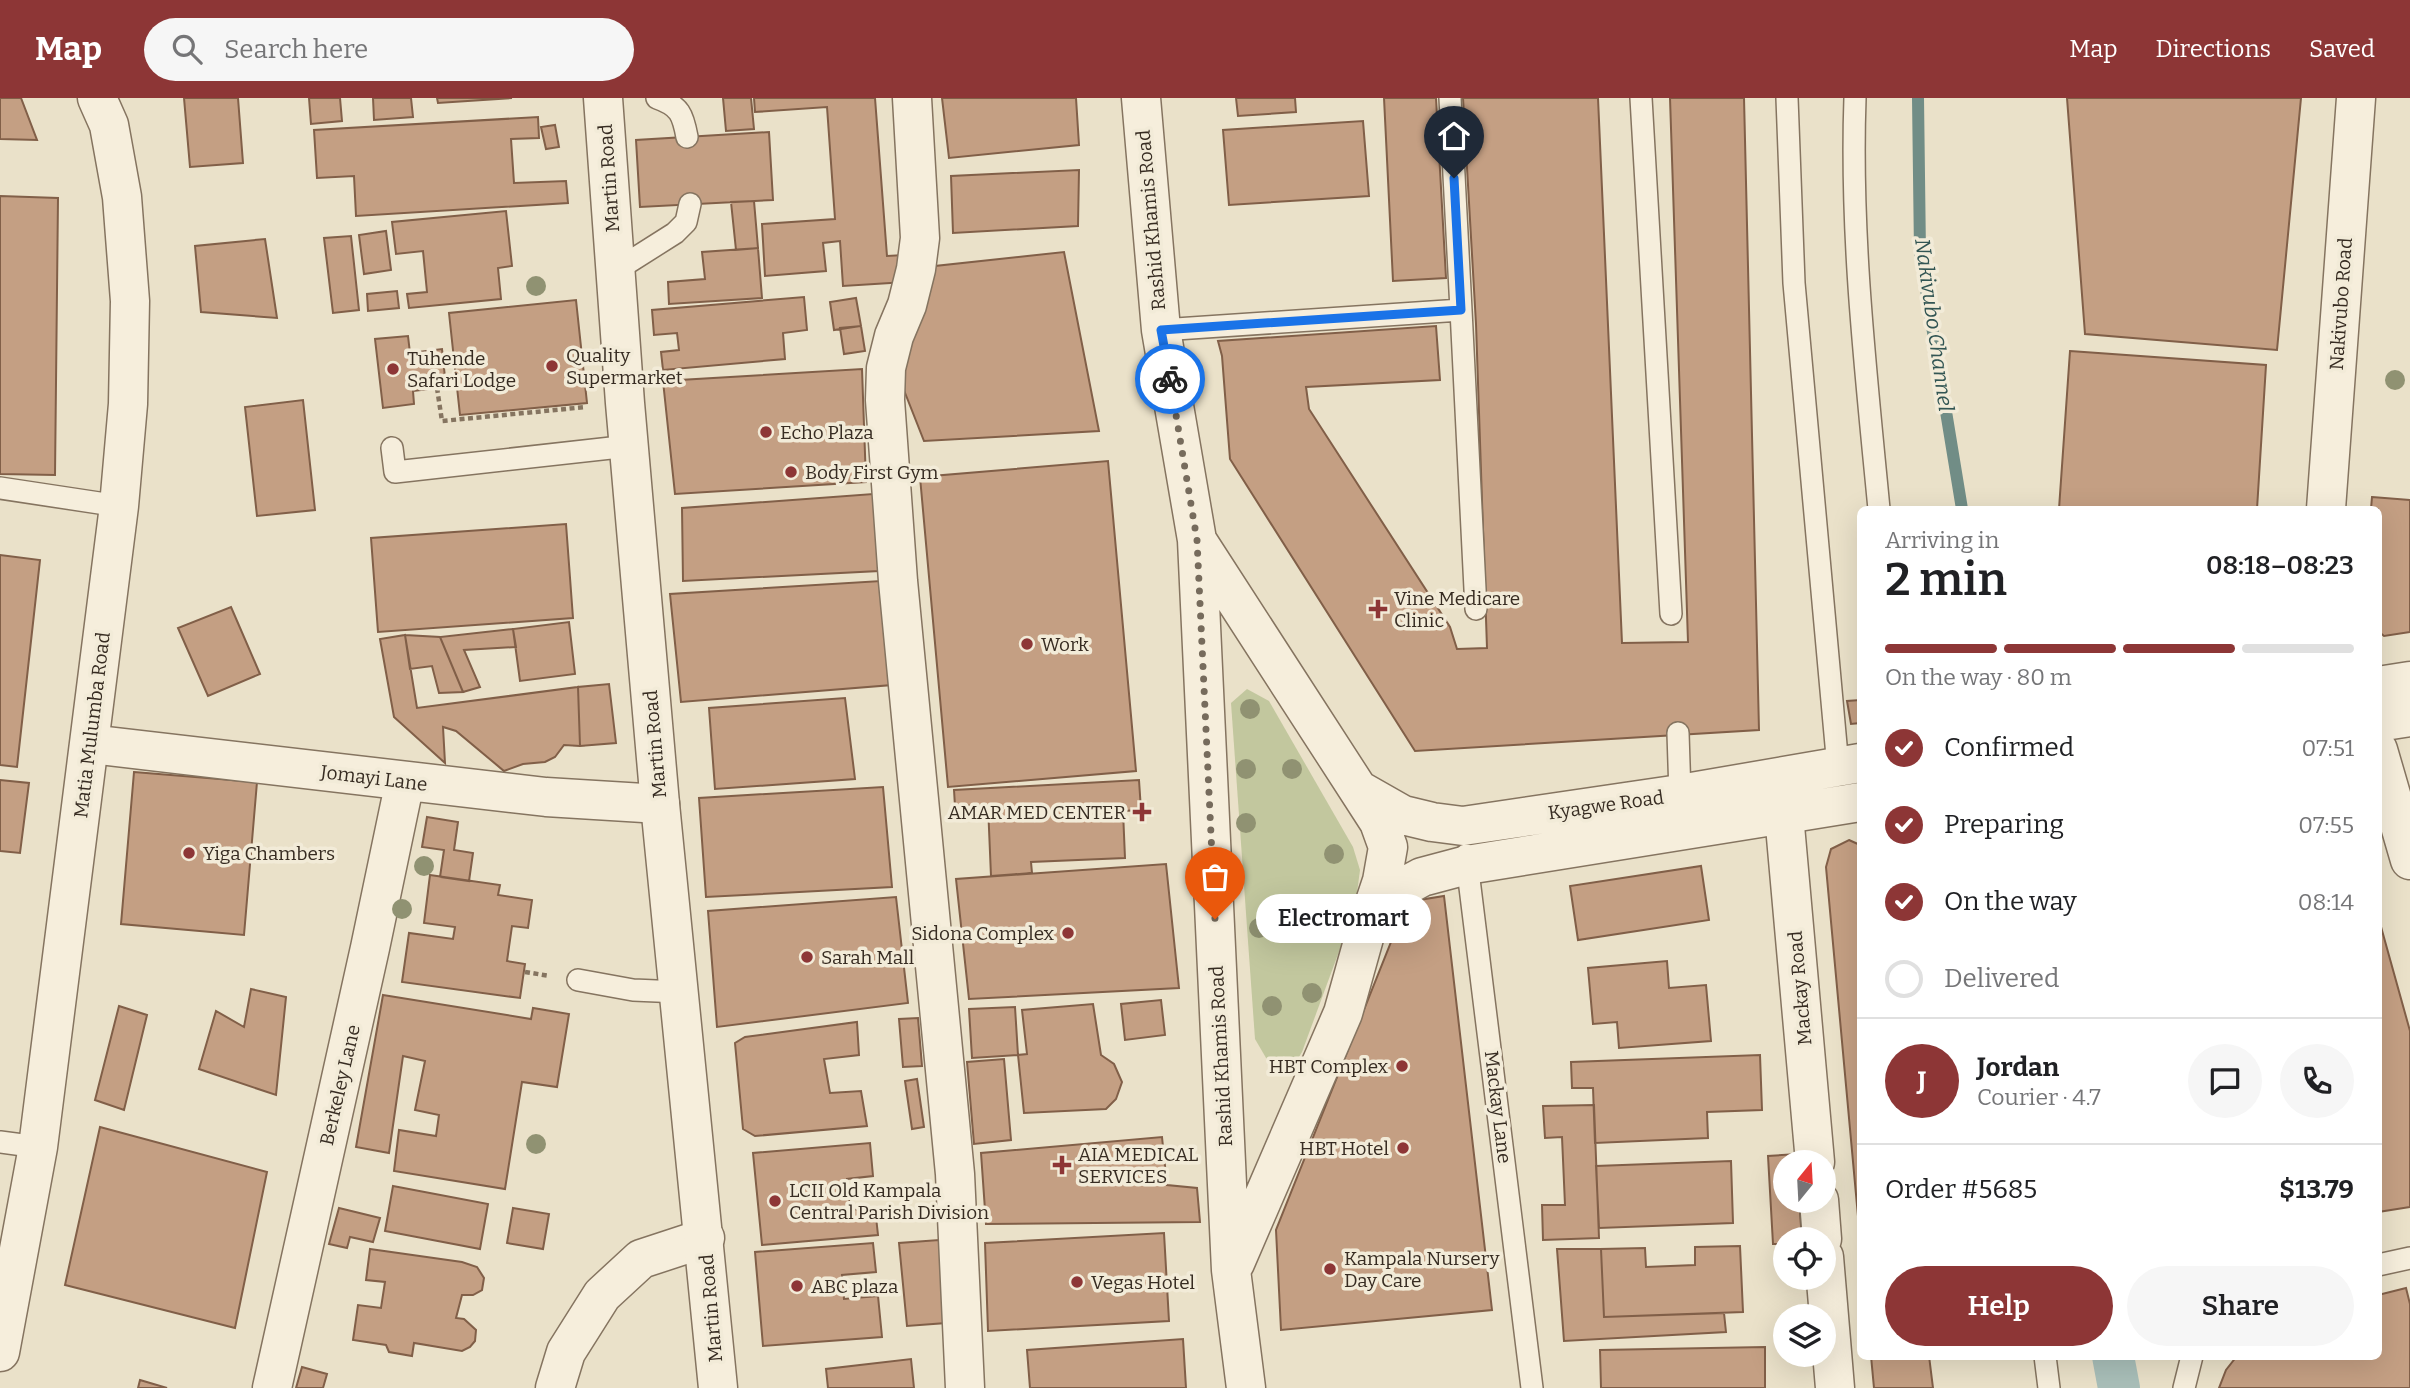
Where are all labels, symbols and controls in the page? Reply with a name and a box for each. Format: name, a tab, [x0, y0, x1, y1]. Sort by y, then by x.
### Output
search box	[144, 18, 634, 81]
text: Map	[35, 29, 102, 69]
icon: search	[168, 30, 206, 68]
text: Search here	[224, 34, 368, 65]
text: Map	[2069, 35, 2118, 63]
text: Directions	[2156, 35, 2271, 63]
text: Saved	[2309, 35, 2375, 63]
pin	[1424, 106, 1484, 178]
icon: home	[1435, 117, 1473, 155]
street label: Martin Road	[594, 123, 624, 233]
street label: Rashid Khamis Road	[1132, 129, 1170, 311]
water label: Nakivubo Channel	[1909, 237, 1959, 414]
street label: Nakivubo Road	[2325, 237, 2357, 371]
place label: Quality Supermarket	[566, 344, 683, 389]
courier	[1135, 344, 1205, 414]
place label: Tuhende Safari Lodge	[407, 347, 516, 392]
marker: Quality Supermarket	[544, 358, 560, 374]
icon: bike	[1151, 360, 1189, 398]
marker: Tuhende Safari Lodge	[385, 361, 401, 377]
place label: Echo Plaza	[780, 421, 874, 444]
marker: Echo Plaza	[758, 424, 774, 440]
place label: Body First Gym	[805, 461, 938, 484]
marker: Body First Gym	[783, 464, 799, 480]
text: Arriving in	[1885, 526, 1999, 554]
text: 08:18–08:23	[2206, 550, 2354, 581]
text: 2 min	[1885, 552, 2007, 607]
place label: Vine Medicare Clinic	[1394, 587, 1520, 632]
marker: Vine Medicare Clinic	[1368, 599, 1388, 619]
street label: Matia Mulumba Road	[69, 631, 115, 819]
place label: Work	[1041, 633, 1089, 656]
marker: Work	[1019, 636, 1035, 652]
text: On the way · 80 m	[1885, 663, 2072, 691]
street label: Martin Road	[639, 689, 671, 799]
icon: check	[1885, 729, 1923, 767]
text: Confirmed	[1944, 732, 2074, 763]
text: 07:51	[2302, 734, 2354, 762]
street label: Jomayi Lane	[318, 760, 429, 796]
street label: Kyagwe Road	[1547, 785, 1665, 825]
place label: AMAR MED CENTER	[948, 801, 1126, 824]
marker: AMAR MED CENTER	[1132, 802, 1152, 822]
icon: check	[1885, 806, 1923, 844]
text: Preparing	[1944, 809, 2064, 840]
text: 07:55	[2298, 811, 2354, 839]
place label: Yiga Chambers	[203, 842, 335, 865]
marker: Yiga Chambers	[181, 845, 197, 861]
pin	[1185, 847, 1245, 919]
icon: bag	[1196, 858, 1234, 896]
icon: check	[1885, 883, 1923, 921]
text: On the way	[1944, 886, 2077, 917]
text: 08:14	[2298, 888, 2354, 916]
callout: Electromart	[1257, 894, 1432, 944]
text: Electromart	[1278, 904, 1409, 932]
place label: Sidona Complex	[911, 922, 1054, 945]
marker: Sidona Complex	[1060, 925, 1076, 941]
street label: Mackay Road	[1784, 930, 1816, 1046]
place label: Sarah Mall	[821, 946, 914, 969]
marker: Sarah Mall	[799, 949, 815, 965]
text: Delivered	[1944, 963, 2059, 994]
street label: Rashid Khamis Road	[1205, 965, 1237, 1147]
street label: Berkeley Lane	[315, 1022, 365, 1148]
button: chat	[2188, 1044, 2262, 1118]
button: phone	[2280, 1044, 2354, 1118]
street label: Mackay Lane	[1480, 1049, 1516, 1165]
text: Jordan	[1977, 1052, 2059, 1083]
place label: HBT Complex	[1269, 1055, 1388, 1078]
marker: HBT Complex	[1394, 1058, 1410, 1074]
text: J	[1918, 1066, 1926, 1097]
text: Courier · 4.7	[1977, 1083, 2101, 1111]
place label: HBT Hotel	[1299, 1137, 1389, 1160]
marker: HBT Hotel	[1395, 1140, 1411, 1156]
place label: AIA MEDICAL SERVICES	[1078, 1143, 1198, 1188]
north arrow	[1773, 1150, 1836, 1213]
map controls	[1773, 1150, 1836, 1367]
marker: AIA MEDICAL SERVICES	[1052, 1155, 1072, 1175]
text: Order #5685	[1885, 1174, 2037, 1205]
text: $13.79	[2279, 1174, 2354, 1205]
place label: LCII Old Kampala Central Parish Division	[789, 1179, 989, 1224]
marker: LCII Old Kampala Central Parish Division	[767, 1193, 783, 1209]
button: locate	[1773, 1227, 1836, 1290]
place label: Kampala Nursery Day Care	[1344, 1247, 1500, 1292]
street label: Martin Road	[695, 1253, 727, 1363]
marker: Kampala Nursery Day Care	[1322, 1261, 1338, 1277]
button: Help	[1885, 1266, 2113, 1346]
button: Share	[2127, 1266, 2354, 1346]
place label: Vegas Hotel	[1091, 1271, 1195, 1294]
marker: Vegas Hotel	[1069, 1274, 1085, 1290]
place label: ABC plaza	[811, 1275, 899, 1298]
marker: ABC plaza	[789, 1278, 805, 1294]
button: layers	[1773, 1304, 1836, 1367]

